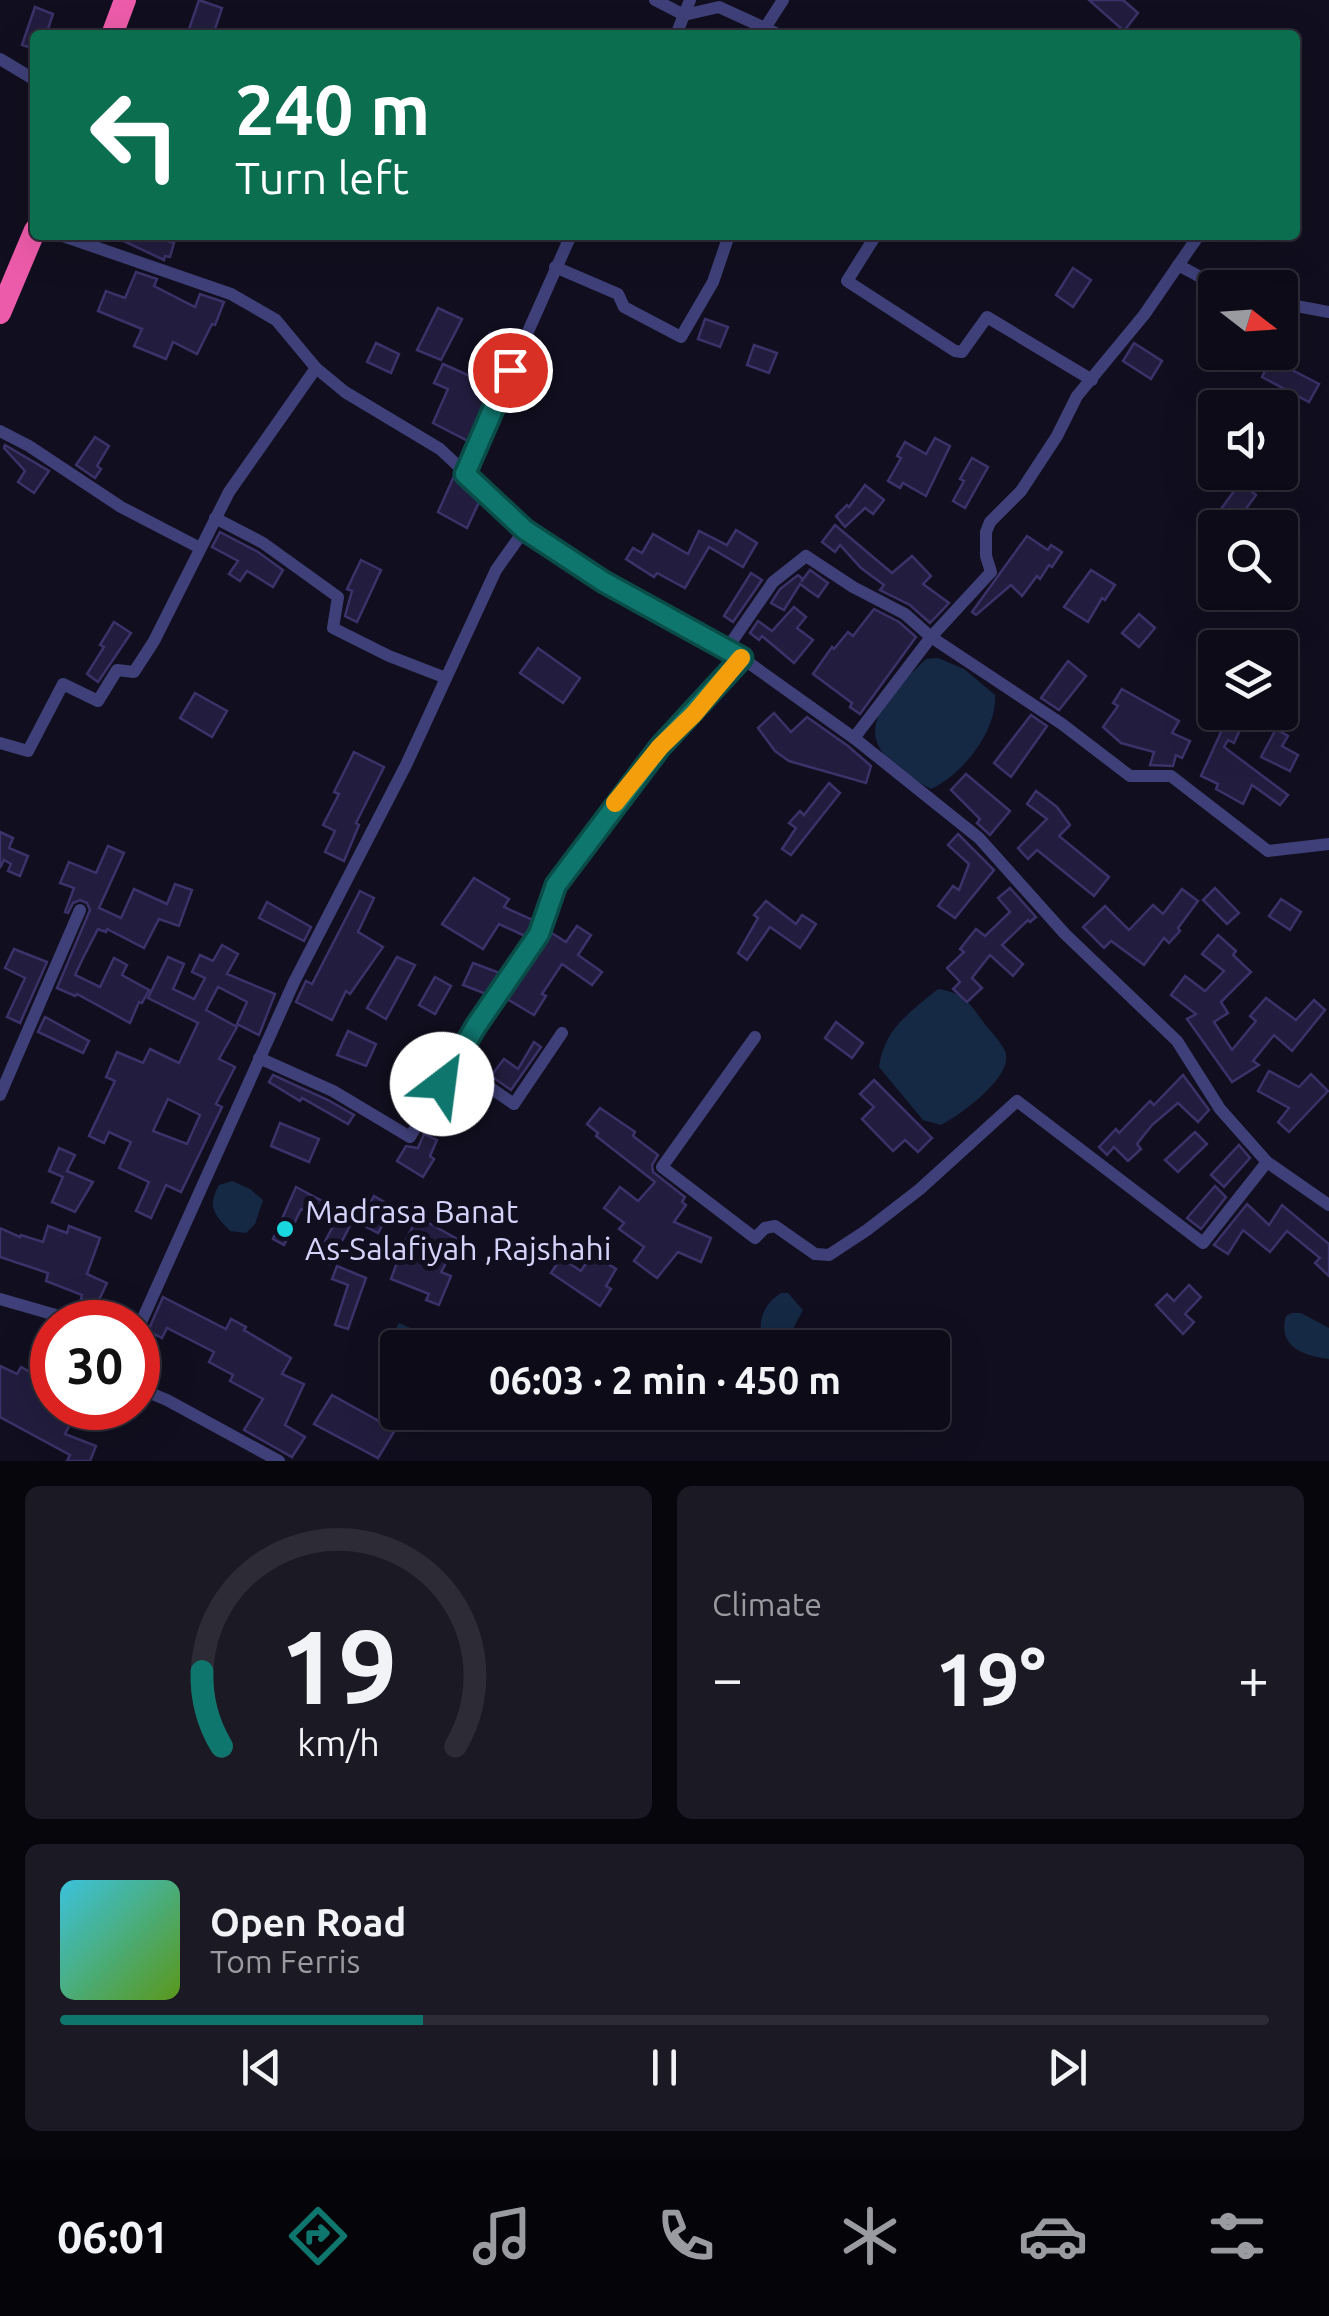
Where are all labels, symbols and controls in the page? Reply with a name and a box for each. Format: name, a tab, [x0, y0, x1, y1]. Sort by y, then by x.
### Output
icon: left	[70, 70, 200, 200]
text: 240 m	[235, 70, 430, 148]
text: Turn left	[235, 152, 409, 203]
north arrow	[1198, 270, 1298, 370]
map controls	[1198, 270, 1298, 730]
pin	[468, 328, 553, 413]
icon: arrive	[483, 343, 538, 398]
button: sound	[1198, 390, 1298, 490]
button: search	[1198, 510, 1298, 610]
button: layers	[1198, 630, 1298, 730]
position arrow	[390, 1032, 494, 1136]
place label: Madrasa Banat As-Salafiyah ,Rajshahi	[305, 1193, 611, 1266]
marker: Madrasa Banat As-Salafiyah ,Rajshahi	[274, 1218, 296, 1240]
speed limit sign: 30	[30, 1300, 160, 1430]
text: 06:03 · 2 min · 450 m	[489, 1359, 841, 1401]
text: Climate	[712, 1586, 822, 1622]
text: 19	[280, 1607, 397, 1724]
text: 19°	[935, 1636, 1046, 1720]
text: −	[712, 1647, 743, 1708]
text: +	[1238, 1647, 1269, 1708]
text: km/h	[297, 1723, 380, 1763]
text: Open Road	[210, 1901, 406, 1943]
text: Tom Ferris	[210, 1943, 360, 1979]
icon: previous	[234, 2040, 289, 2095]
icon: pause	[637, 2040, 692, 2095]
icon: next	[1040, 2040, 1095, 2095]
icon: directions	[283, 2201, 353, 2271]
icon: music	[467, 2201, 537, 2271]
icon: phone	[651, 2201, 721, 2271]
icon: climate	[835, 2201, 905, 2271]
icon: car	[1018, 2201, 1088, 2271]
icon: filters	[1202, 2201, 1272, 2271]
text: 06:01	[57, 2211, 169, 2262]

